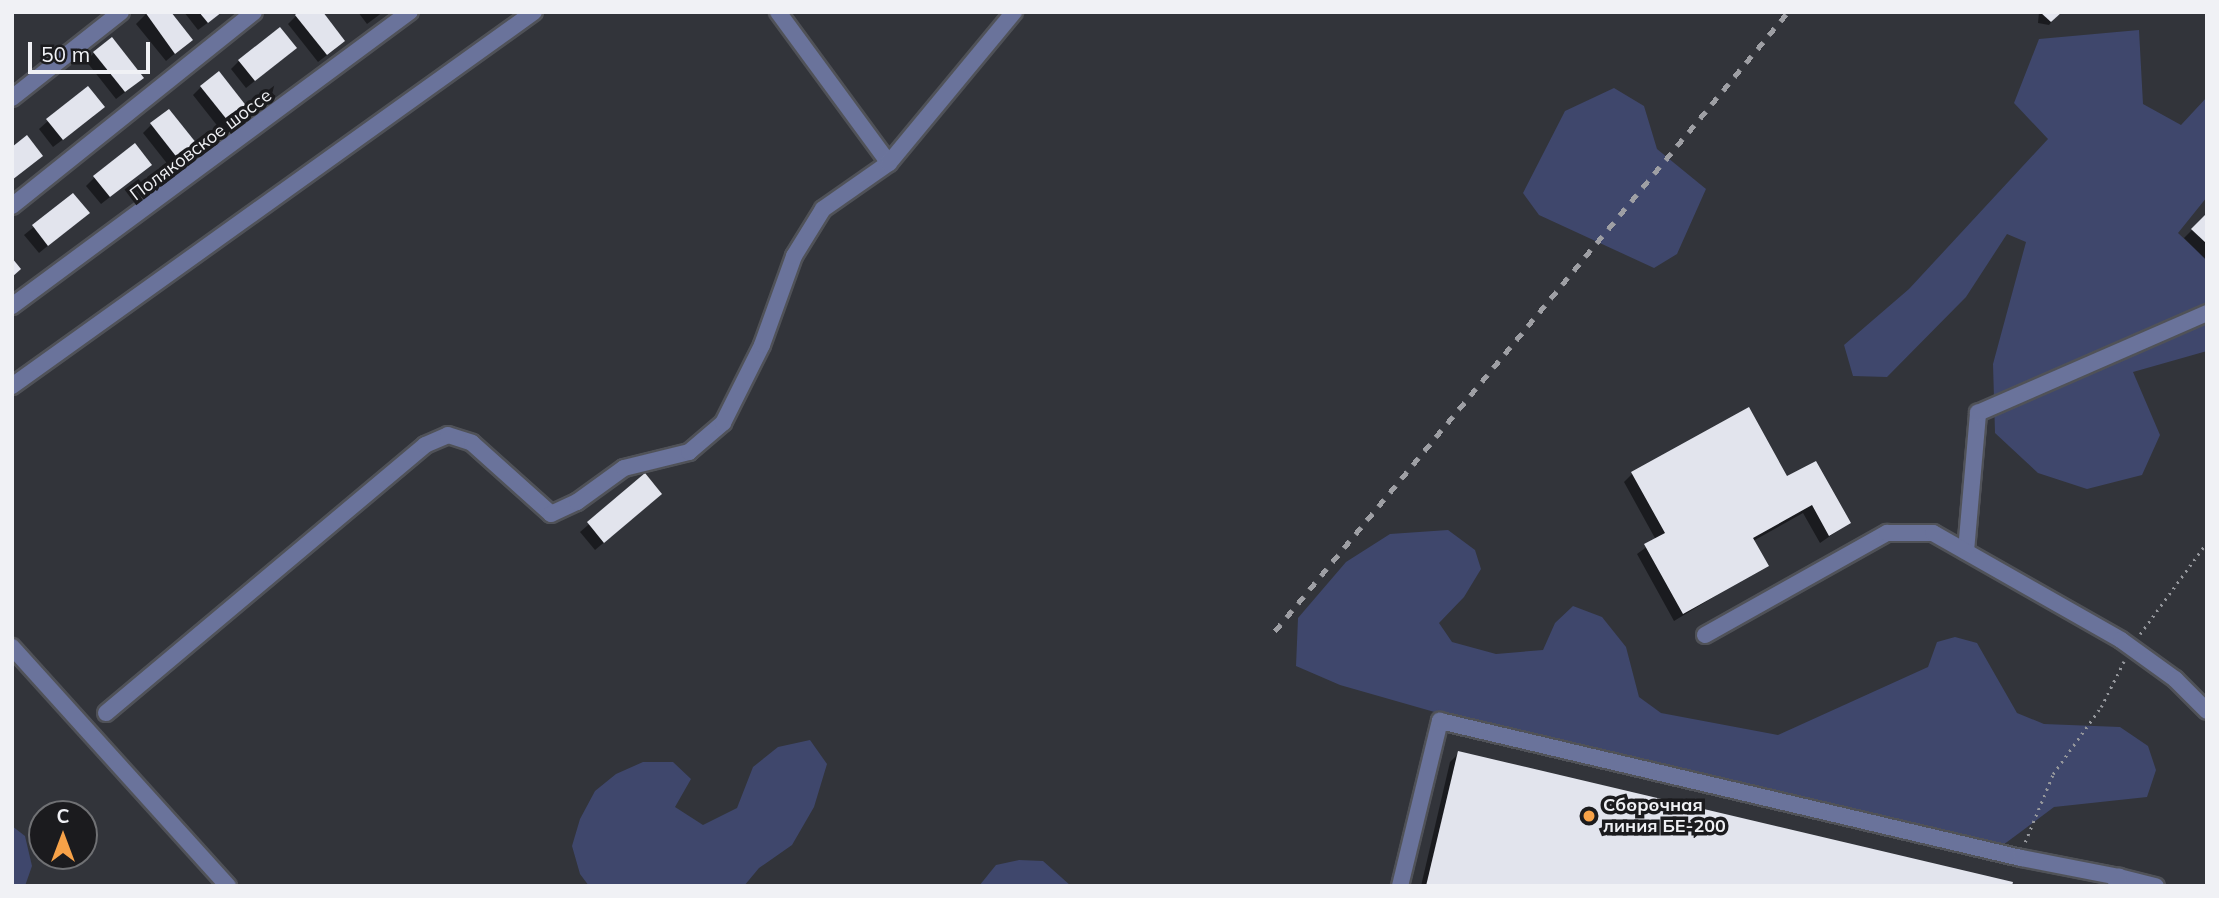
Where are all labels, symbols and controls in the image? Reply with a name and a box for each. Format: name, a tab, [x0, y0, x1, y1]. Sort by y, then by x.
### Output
scale bar	[32, 28, 154, 72]
text: 50 m	[41, 41, 90, 67]
street label: Поляковское шоссе	[126, 85, 276, 205]
place label: Сборочная линия БЕ-200	[1603, 795, 1726, 838]
north arrow	[28, 800, 98, 870]
text: С	[56, 804, 70, 828]
marker: Сборочная линия БЕ-200	[1581, 808, 1597, 824]

